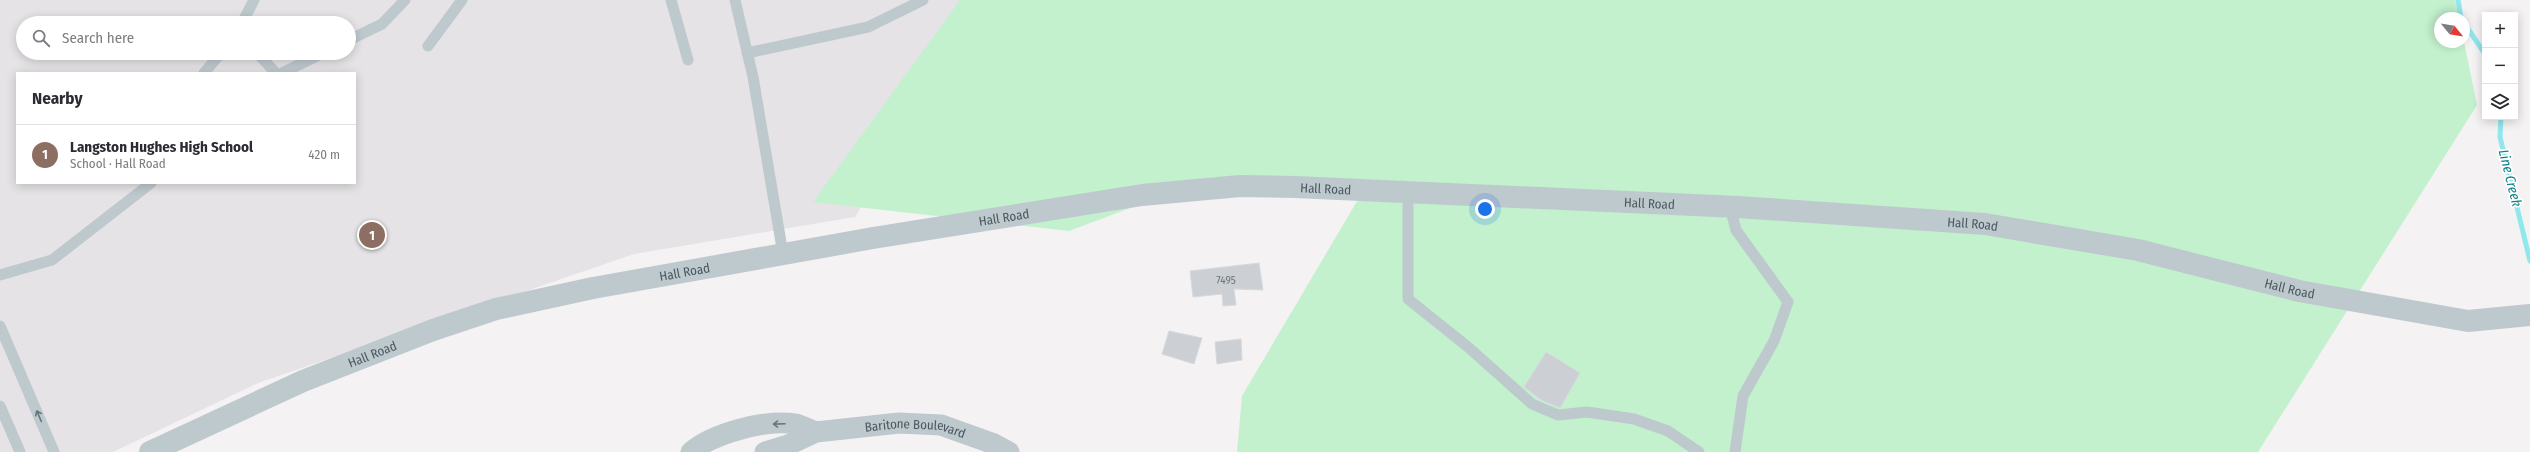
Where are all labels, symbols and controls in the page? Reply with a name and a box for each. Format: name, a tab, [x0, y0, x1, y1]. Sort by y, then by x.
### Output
north arrow	[2434, 12, 2470, 48]
map controls	[2482, 12, 2518, 120]
button: +	[2482, 12, 2518, 48]
search box	[16, 16, 356, 60]
icon: search	[30, 27, 52, 49]
text: Search here	[62, 29, 134, 47]
button: −	[2482, 48, 2518, 84]
button: layers	[2482, 84, 2518, 120]
text: Nearby	[32, 88, 83, 109]
text: Langston Hughes High School	[70, 138, 253, 156]
text: 1	[42, 147, 48, 162]
text: 420 m	[308, 147, 340, 162]
water label: Line Creek	[2495, 148, 2525, 208]
text: School · Hall Road	[70, 156, 166, 171]
street label: Hall Road	[1300, 180, 1352, 197]
street label: Hall Road	[1624, 194, 1675, 212]
your location	[1475, 199, 1495, 219]
street label: Hall Road	[978, 206, 1030, 229]
street label: Hall Road	[1947, 214, 1999, 234]
pin: 1	[359, 220, 385, 250]
street label: Hall Road	[658, 260, 711, 284]
house number: 7495	[1216, 274, 1236, 287]
street label: Hall Road	[2263, 275, 2316, 301]
street label: Hall Road	[346, 338, 399, 370]
one-way arrow	[35, 411, 42, 423]
street label: Baritone Boulevard	[864, 415, 968, 441]
one-way arrow	[773, 420, 786, 427]

